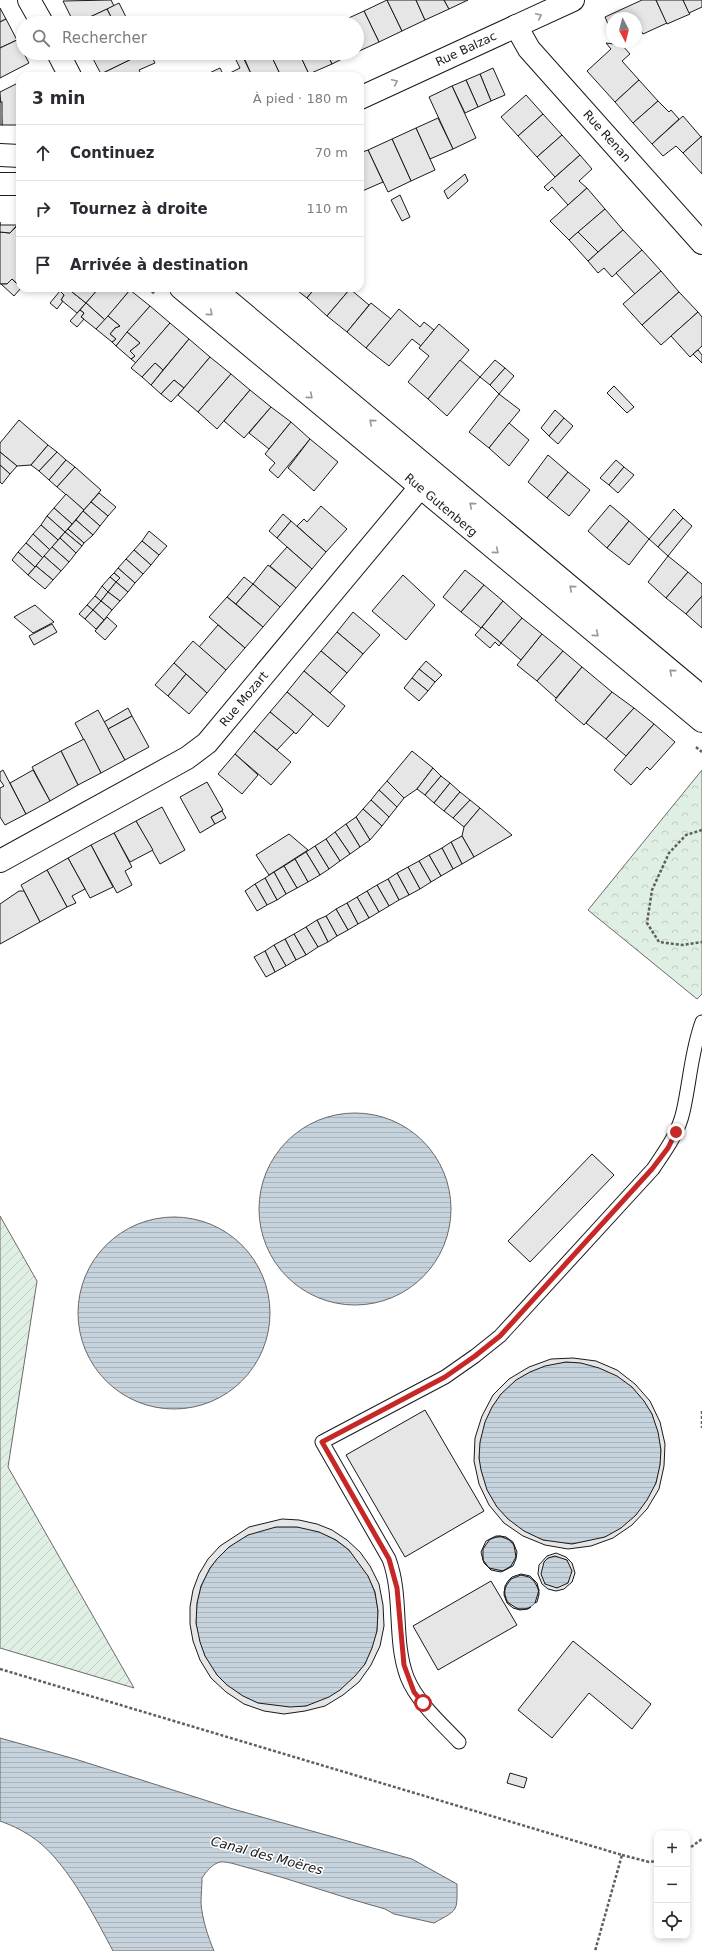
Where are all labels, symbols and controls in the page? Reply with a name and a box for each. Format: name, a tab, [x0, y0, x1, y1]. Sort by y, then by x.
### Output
north arrow	[606, 12, 642, 48]
one-way arrow	[535, 13, 542, 21]
search box	[16, 16, 364, 60]
icon: search	[30, 27, 52, 49]
text: Rechercher	[62, 29, 147, 47]
street label: Rue Balzac	[433, 29, 499, 69]
one-way arrow	[391, 79, 399, 87]
text: 3 min	[32, 88, 85, 108]
text: À pied · 180 m	[253, 91, 348, 106]
street label: Rue Renan	[580, 107, 634, 165]
icon: ahead	[32, 142, 54, 164]
text: Continuez	[70, 144, 155, 162]
text: 70 m	[315, 145, 348, 160]
icon: right	[32, 198, 54, 220]
text: Tournez à droite	[70, 200, 208, 218]
text: 110 m	[306, 201, 348, 216]
icon: arrive	[32, 254, 54, 276]
text: Arrivée à destination	[70, 256, 248, 274]
one-way arrow	[206, 308, 213, 315]
one-way arrow	[306, 392, 313, 399]
one-way arrow	[370, 420, 377, 427]
street label: Rue Gutenberg	[402, 471, 480, 539]
one-way arrow	[470, 503, 477, 510]
one-way arrow	[492, 547, 499, 554]
one-way arrow	[570, 586, 577, 593]
one-way arrow	[592, 630, 599, 637]
street label: Rue Mozart	[217, 668, 271, 729]
one-way arrow	[669, 669, 677, 676]
route end	[667, 1123, 685, 1141]
route start	[414, 1694, 432, 1712]
map controls	[654, 1831, 690, 1939]
button: +	[654, 1831, 690, 1867]
water label: Canal des Moëres	[209, 1833, 325, 1878]
button: −	[654, 1867, 690, 1903]
button: locate	[654, 1903, 690, 1939]

